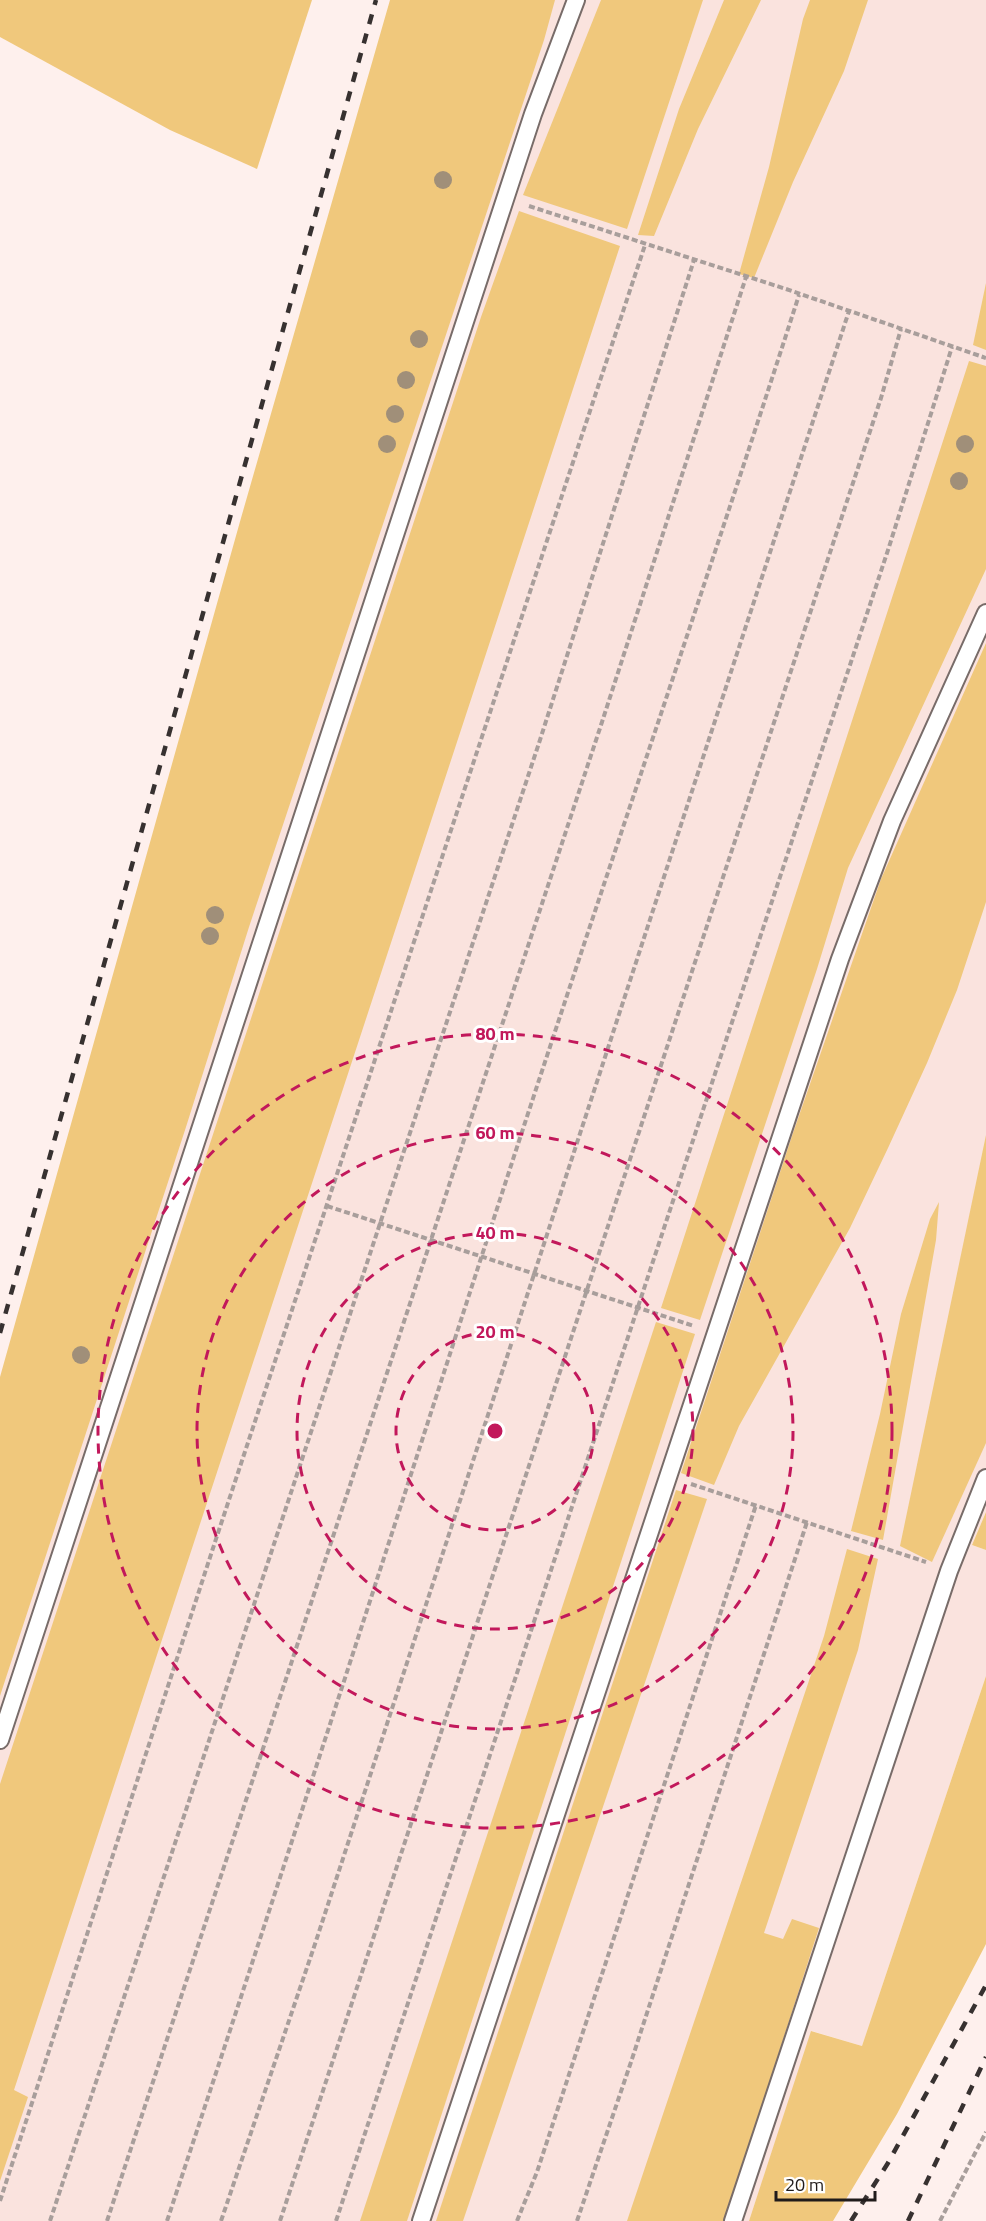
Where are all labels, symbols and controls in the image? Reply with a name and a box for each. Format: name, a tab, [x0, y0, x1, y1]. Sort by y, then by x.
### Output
text: 80 m	[475, 1020, 515, 1047]
text: 60 m	[475, 1119, 515, 1146]
text: 40 m	[475, 1219, 515, 1246]
text: 20 m	[475, 1318, 515, 1345]
centre of rings	[485, 1421, 505, 1441]
scale bar	[776, 2164, 875, 2202]
text: 20 m	[785, 2171, 824, 2198]

